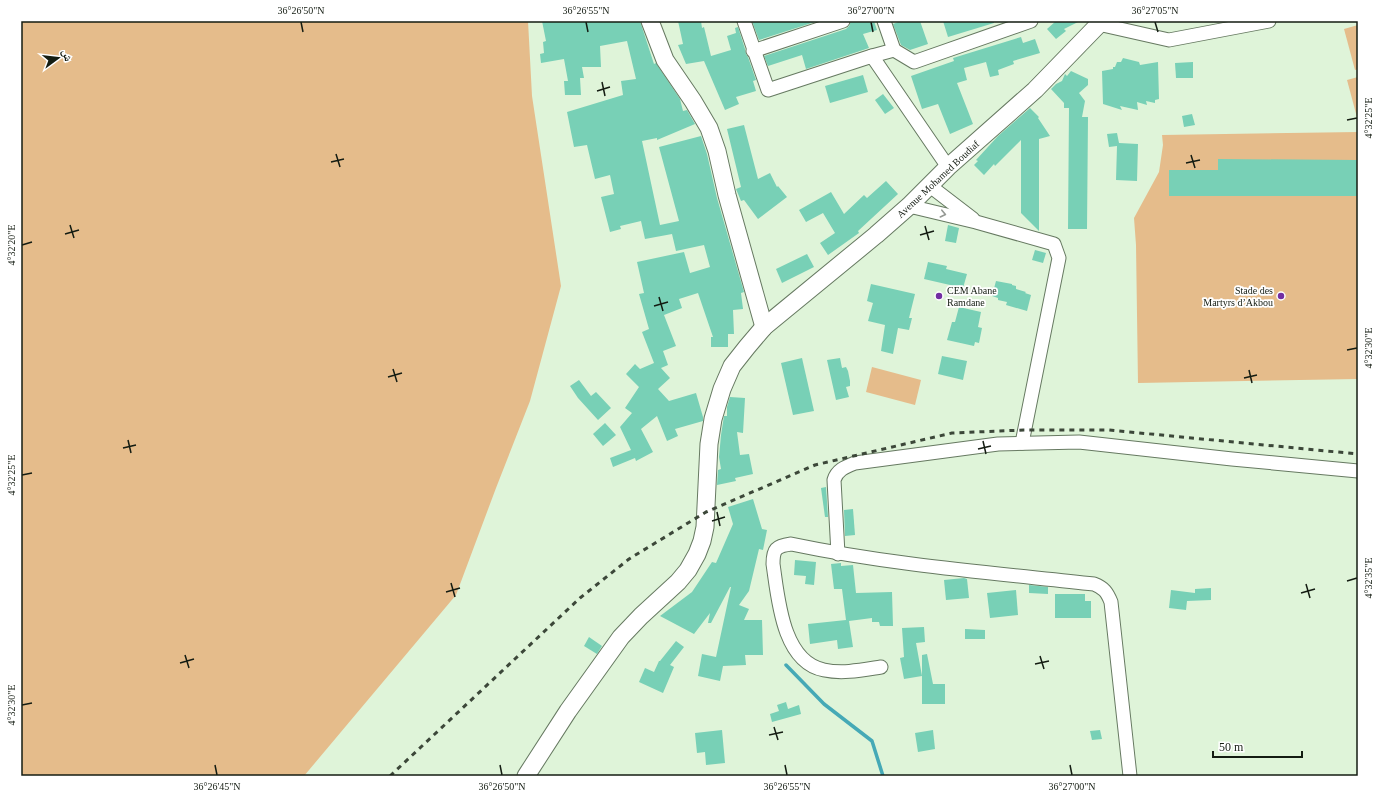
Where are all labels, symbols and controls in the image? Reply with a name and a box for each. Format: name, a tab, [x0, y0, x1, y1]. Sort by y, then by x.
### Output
text: 36°26'50"N	[277, 5, 325, 16]
text: 36°26'55"N	[562, 5, 610, 16]
text: 36°27'00"N	[847, 5, 895, 16]
text: 36°27'05"N	[1131, 5, 1179, 16]
north arrow	[38, 38, 78, 78]
text: ش	[58, 48, 75, 63]
text: 4°32'25"E	[1363, 98, 1374, 139]
street label: Avenue Mohamed Boudiaf	[895, 138, 982, 220]
one-way arrow	[939, 209, 946, 218]
text: 4°32'20"E	[6, 225, 17, 266]
place label: CEM Abane Ramdane	[947, 285, 997, 308]
place label: Stade des Martyrs d’Akbou	[1203, 285, 1273, 308]
marker: CEM Abane Ramdane	[934, 291, 944, 301]
marker: Stade des Martyrs d’Akbou	[1276, 291, 1286, 301]
text: 4°32'30"E	[1363, 328, 1374, 369]
text: 4°32'25"E	[6, 455, 17, 496]
text: 4°32'35"E	[1363, 558, 1374, 599]
text: 4°32'30"E	[6, 685, 17, 726]
scale bar	[1213, 733, 1302, 759]
text: 50 m	[1219, 740, 1244, 754]
text: 36°26'45"N	[193, 781, 241, 792]
text: 36°26'50"N	[478, 781, 526, 792]
text: 36°26'55"N	[763, 781, 811, 792]
text: 36°27'00"N	[1048, 781, 1096, 792]

